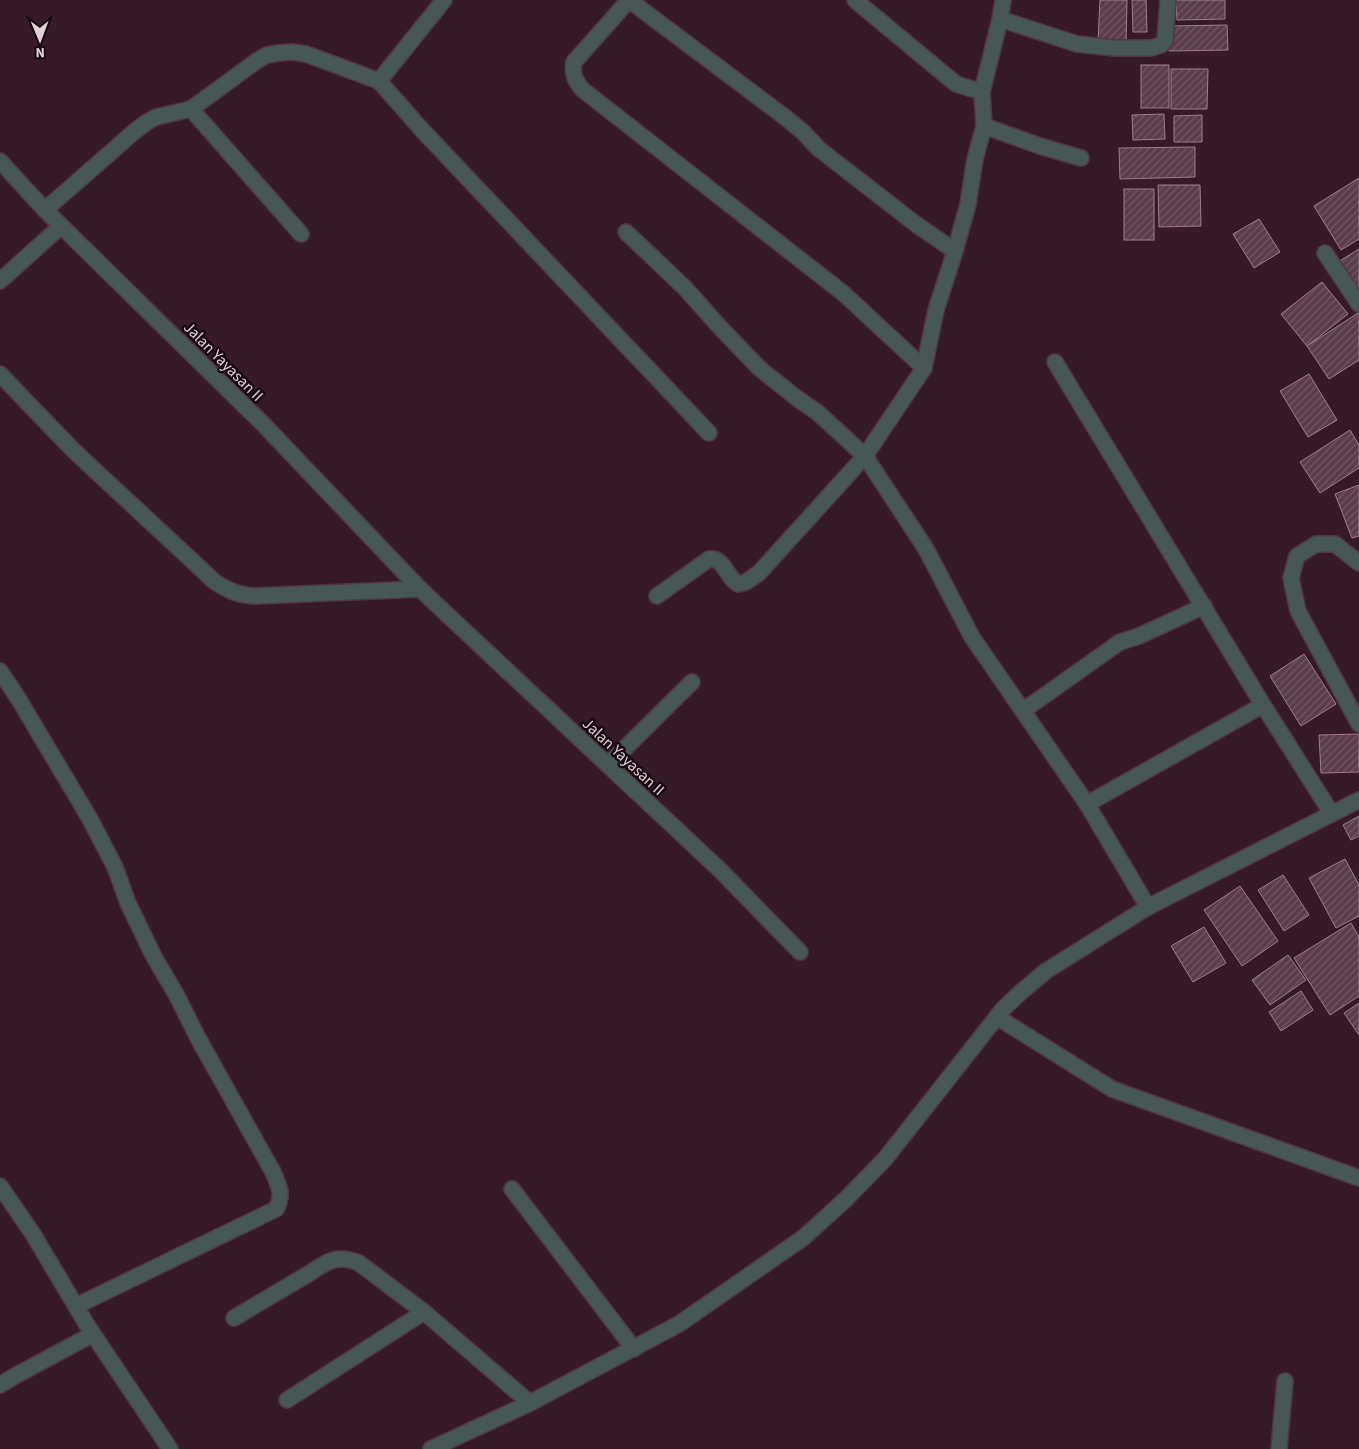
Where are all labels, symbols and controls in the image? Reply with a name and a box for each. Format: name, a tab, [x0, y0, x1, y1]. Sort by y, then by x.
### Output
north arrow	[15, 15, 65, 65]
text: N	[35, 42, 45, 62]
street label: Jalan Yayasan II	[178, 317, 268, 407]
street label: Jalan Yayasan II	[577, 713, 669, 801]

